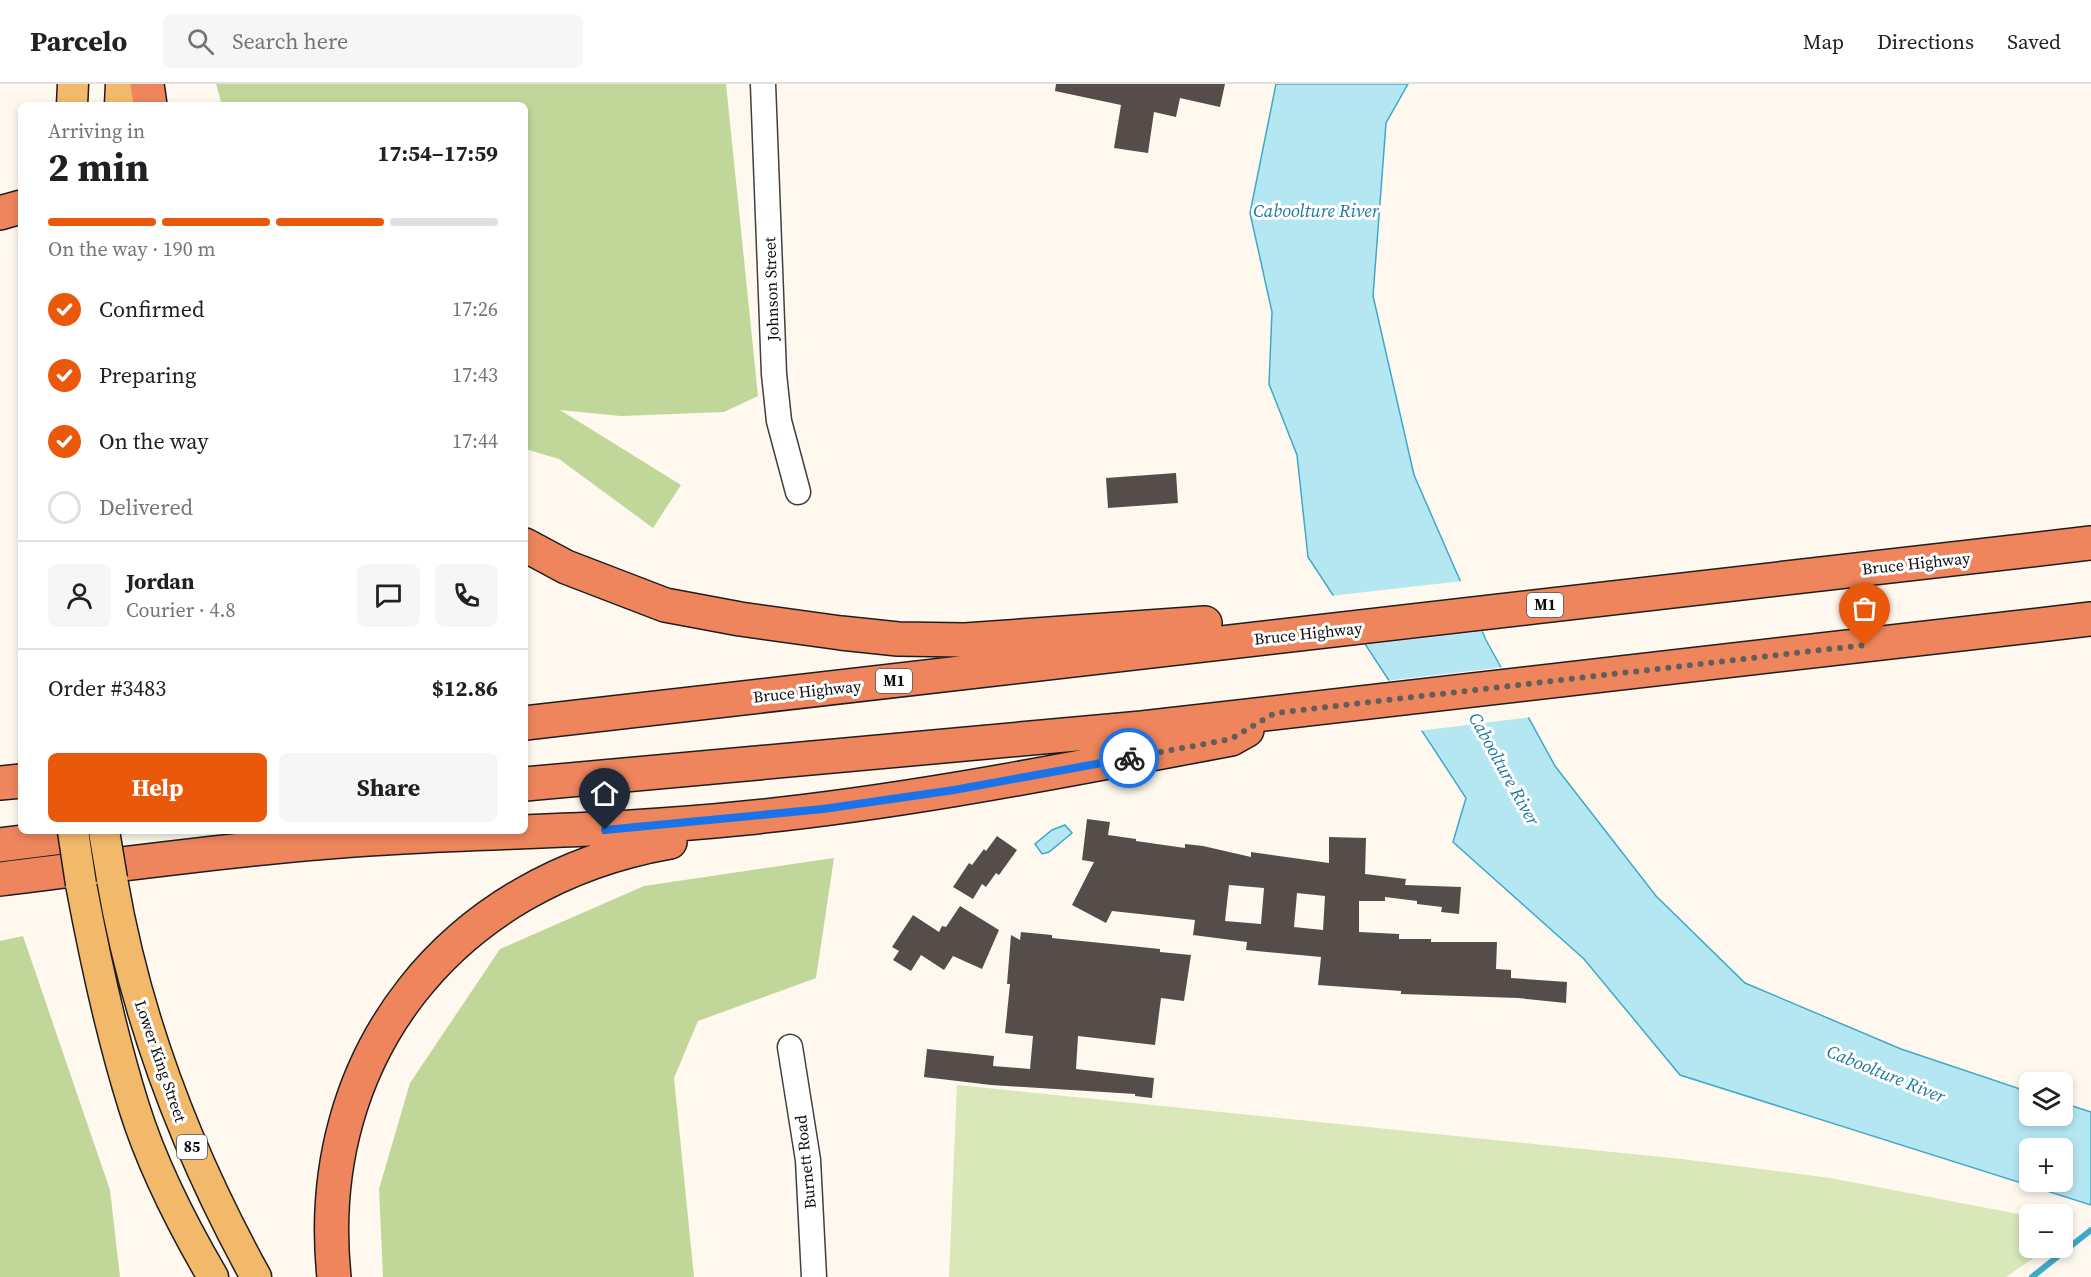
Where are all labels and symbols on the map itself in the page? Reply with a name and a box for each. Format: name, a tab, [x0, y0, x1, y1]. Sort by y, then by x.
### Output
water label: Caboolture River	[1253, 198, 1380, 223]
street label: Johnson Street	[758, 236, 784, 342]
street label: Bruce Highway	[1861, 546, 1972, 580]
pin	[1839, 583, 1890, 645]
road number: M1	[1527, 593, 1563, 617]
street label: Bruce Highway	[1253, 616, 1364, 650]
road number: M1	[876, 669, 912, 693]
street label: Bruce Highway	[752, 674, 863, 708]
water label: Caboolture River	[1463, 708, 1546, 830]
courier	[1099, 728, 1159, 788]
pin	[579, 768, 630, 830]
street label: Lower King Street	[130, 997, 192, 1126]
water label: Caboolture River	[1823, 1038, 1950, 1109]
street label: Burnett Road	[789, 1114, 821, 1210]
road number: 85	[177, 1135, 207, 1159]

